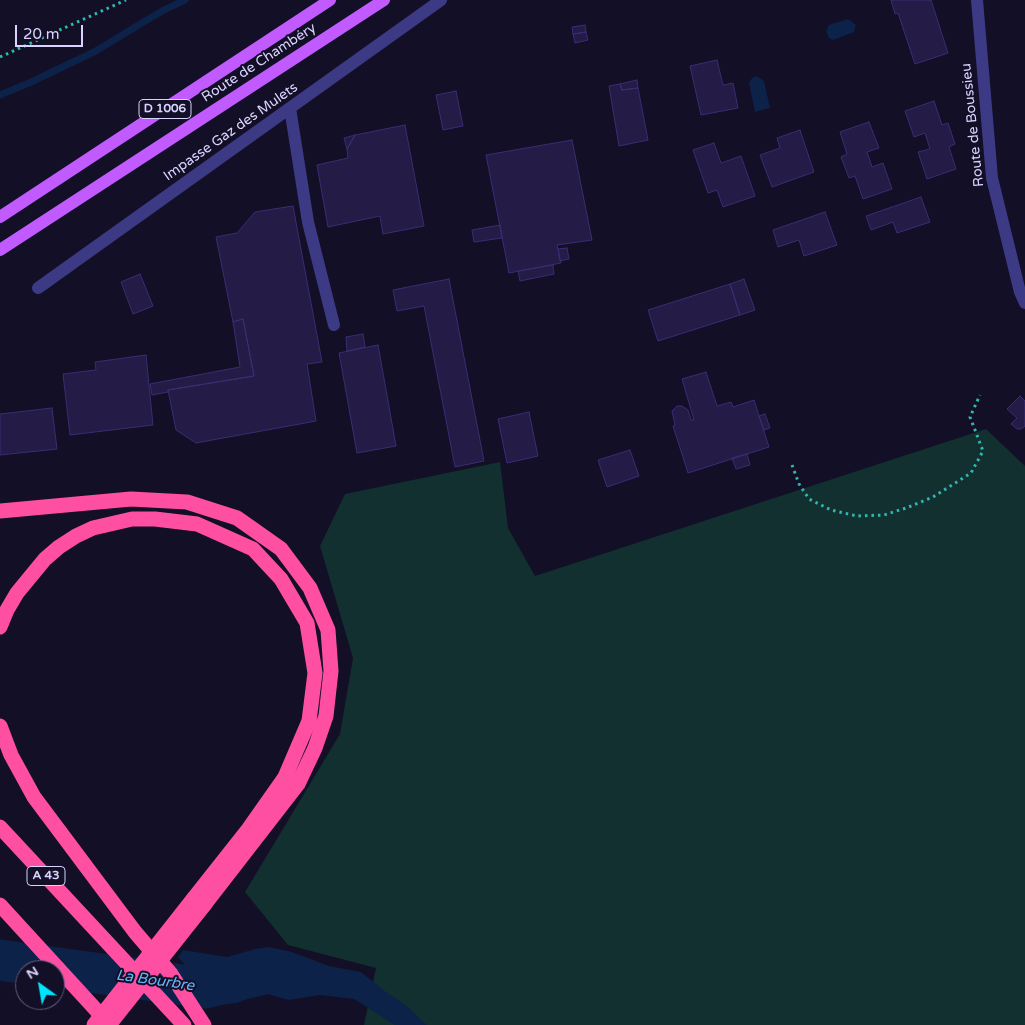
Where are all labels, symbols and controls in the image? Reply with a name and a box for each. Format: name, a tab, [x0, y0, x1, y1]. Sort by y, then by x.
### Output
scale bar	[18, 15, 85, 47]
street label: Route de Chambéry	[199, 20, 319, 106]
text: 20 m	[23, 25, 60, 43]
street label: Route de Boussieu	[958, 62, 988, 188]
street label: Impasse Gaz des Mulets	[161, 79, 301, 185]
road number: D 1006	[139, 100, 191, 118]
road number: A 43	[27, 866, 65, 886]
north arrow	[15, 960, 65, 1010]
text: N	[23, 963, 42, 983]
water label: La Bourbre	[115, 967, 195, 995]

